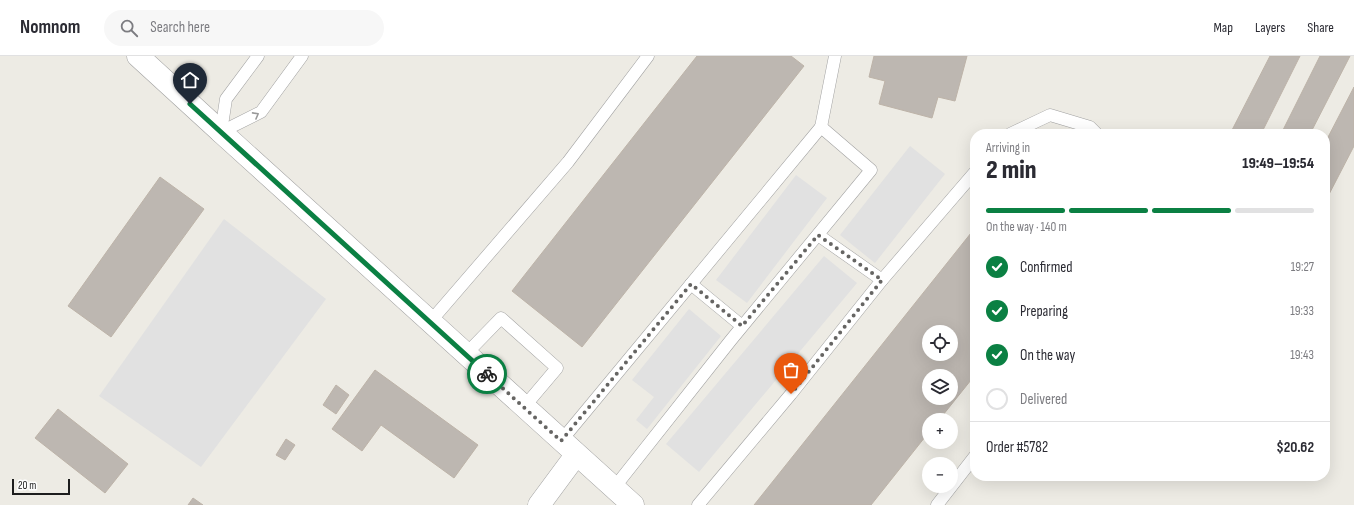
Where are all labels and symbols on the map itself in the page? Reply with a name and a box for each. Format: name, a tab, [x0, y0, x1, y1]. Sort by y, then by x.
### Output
pin	[173, 63, 207, 104]
one-way arrow	[252, 112, 259, 119]
pin	[774, 353, 808, 394]
courier	[467, 354, 507, 394]
scale bar	[12, 477, 70, 496]

